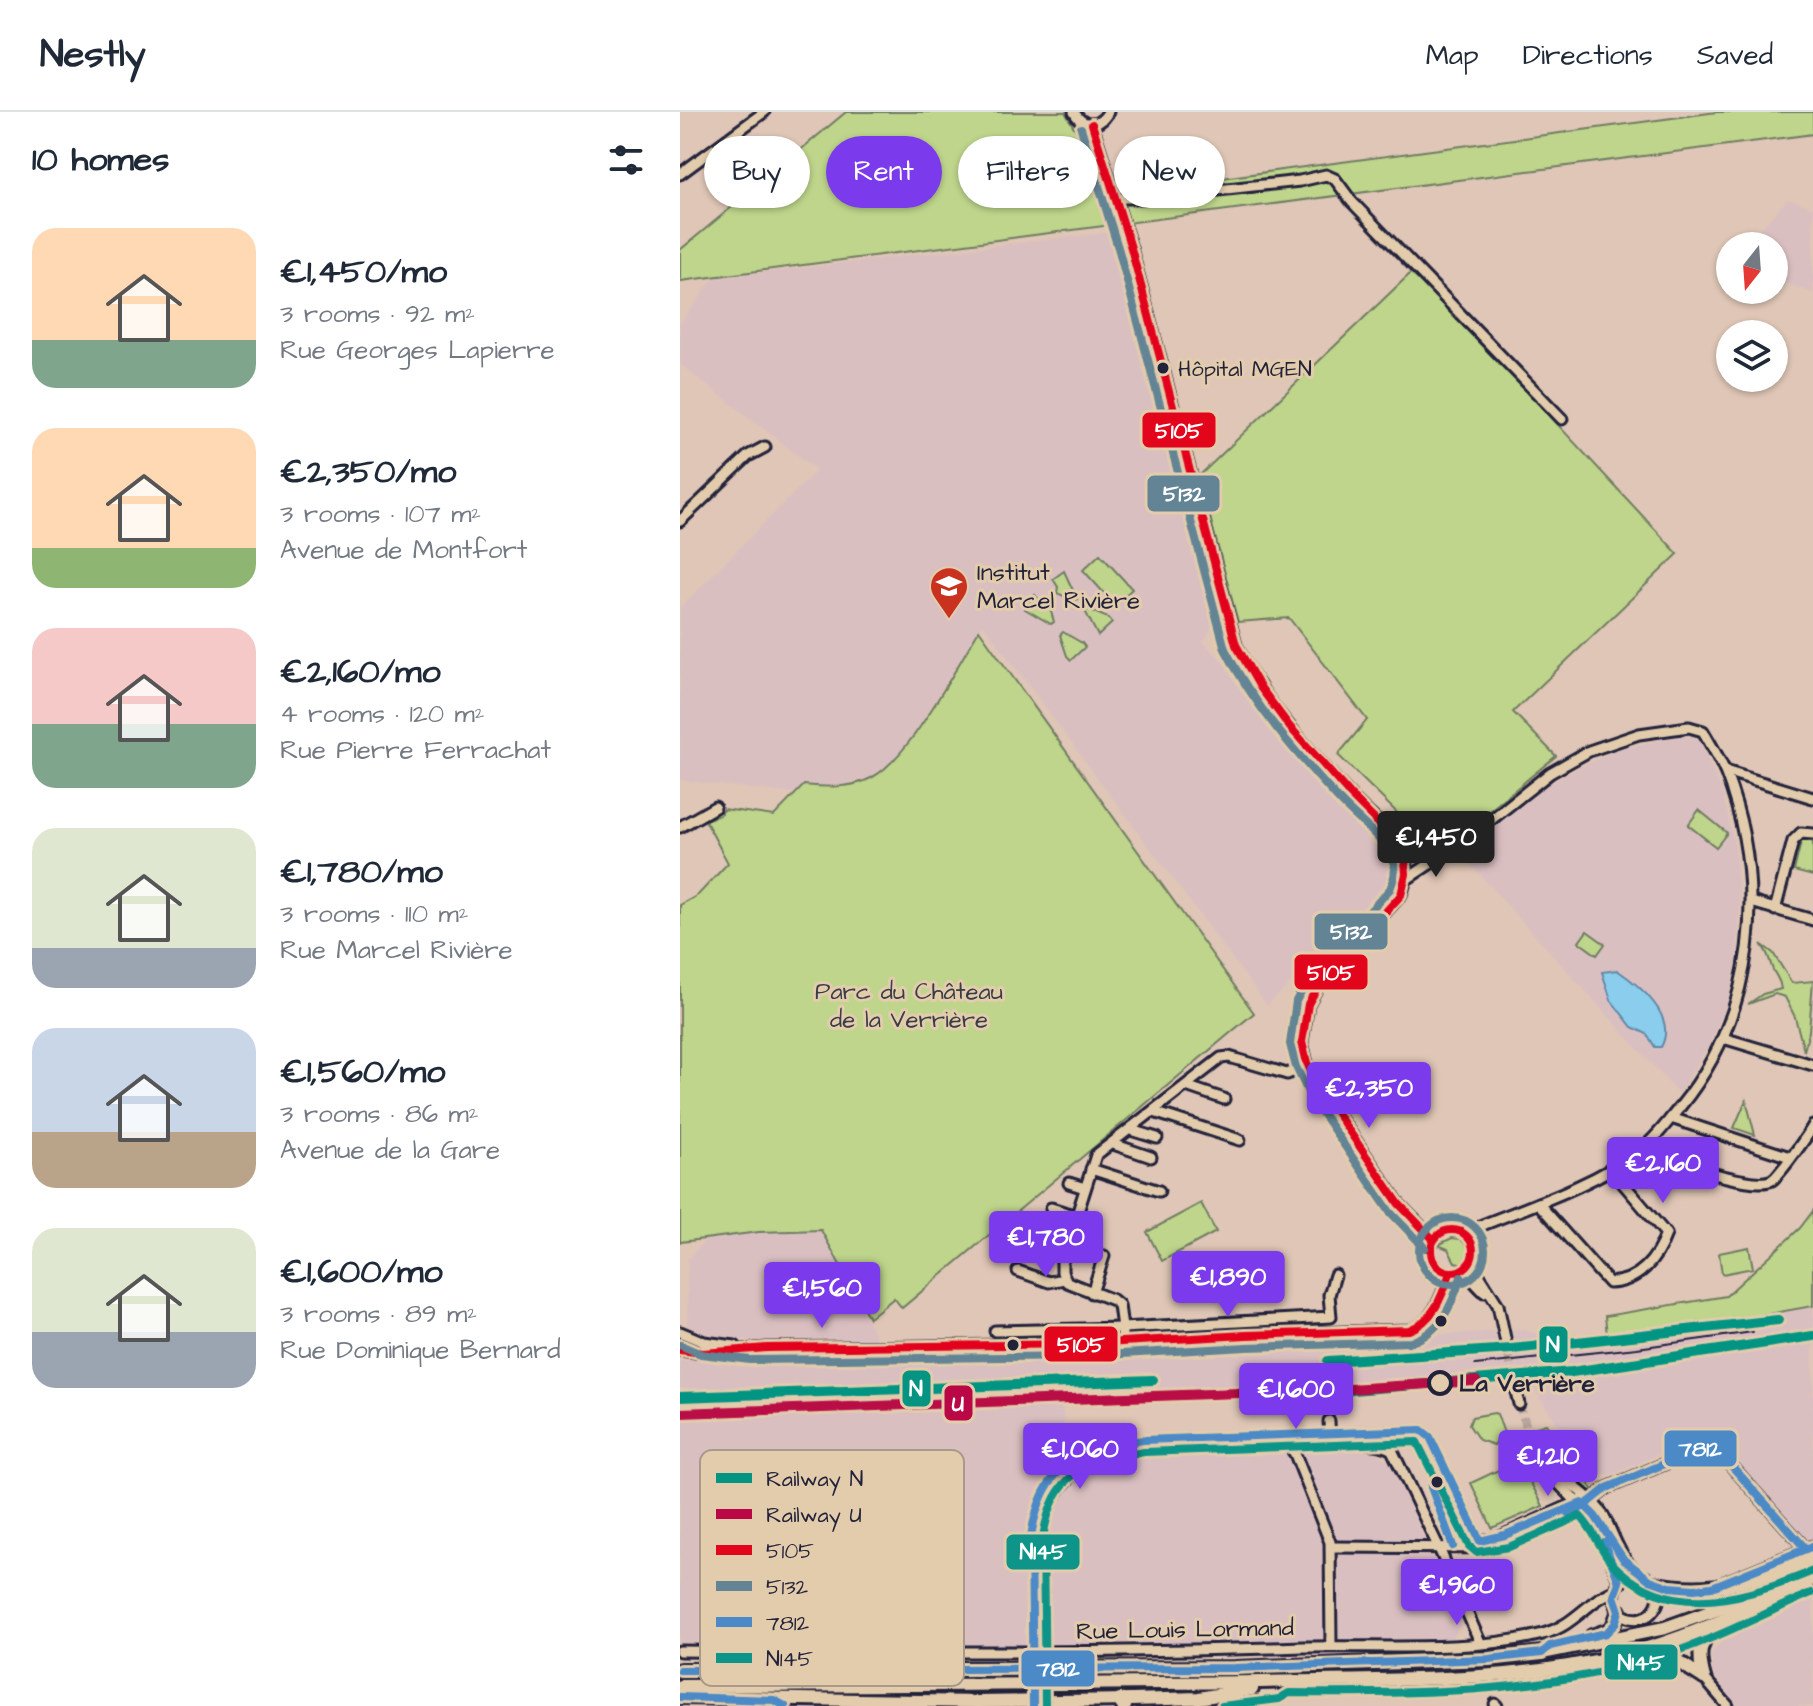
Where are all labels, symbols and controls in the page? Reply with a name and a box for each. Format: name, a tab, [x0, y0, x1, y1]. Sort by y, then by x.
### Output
text: Nestly	[40, 29, 146, 81]
text: Map	[1426, 36, 1479, 75]
text: Directions	[1523, 36, 1653, 75]
text: Saved	[1697, 36, 1773, 75]
text: 10 homes	[32, 136, 169, 184]
chip: Buy	[704, 136, 810, 208]
chip: Rent	[826, 136, 942, 208]
chip: Filters	[958, 136, 1098, 208]
chip: New	[1114, 136, 1225, 208]
icon: filters	[604, 138, 648, 182]
north arrow	[1716, 232, 1788, 304]
map controls	[1716, 232, 1788, 392]
text: €1,450/mo	[280, 248, 447, 296]
icon: home	[96, 260, 192, 356]
text: 3 rooms · 92 m²	[280, 296, 475, 332]
button: layers	[1716, 320, 1788, 392]
text: Rue Georges Lapierre	[280, 332, 555, 368]
place label: Hôpital MGEN	[1178, 354, 1312, 385]
marker: Hôpital MGEN	[1155, 360, 1171, 376]
line badge: 5105	[1141, 411, 1217, 449]
text: 5105	[1155, 416, 1203, 447]
text: €2,350/mo	[280, 448, 456, 496]
icon: home	[96, 460, 192, 556]
line badge: 5132	[1146, 474, 1221, 513]
text: 5132	[1163, 479, 1205, 510]
text: 3 rooms · 107 m²	[280, 496, 481, 532]
text: Avenue de Montfort	[280, 532, 527, 568]
place label: Institut Marcel Rivière	[977, 556, 1140, 618]
school or university icon: Institut Marcel Rivière	[928, 565, 970, 620]
text: €2,160/mo	[280, 648, 441, 696]
icon: home	[96, 660, 192, 756]
text: 4 rooms · 120 m²	[280, 696, 484, 732]
text: Rue Pierre Ferrachat	[280, 732, 551, 768]
pin: €1,450	[1371, 811, 1501, 879]
text: €1,450	[1395, 819, 1477, 855]
text: €1,780/mo	[280, 848, 443, 896]
icon: home	[96, 860, 192, 956]
text: 3 rooms · 110 m²	[280, 896, 468, 932]
line badge: 5132	[1313, 912, 1389, 951]
text: 5132	[1330, 917, 1372, 948]
text: Rue Marcel Rivière	[280, 932, 513, 968]
line badge: 5105	[1293, 953, 1369, 991]
text: 5105	[1307, 958, 1355, 989]
park label: Parc du Château de la Verrière	[815, 975, 1003, 1037]
text: €1,560/mo	[280, 1048, 445, 1096]
icon: home	[96, 1060, 192, 1156]
pin: €2,350	[1304, 1062, 1434, 1130]
text: €2,350	[1325, 1070, 1413, 1106]
text: 3 rooms · 86 m²	[280, 1096, 479, 1132]
text: Avenue de la Gare	[280, 1132, 500, 1168]
pin: €2,160	[1598, 1137, 1728, 1205]
text: €2,160	[1625, 1145, 1701, 1181]
pin: €1,780	[981, 1211, 1111, 1279]
text: €1,780	[1007, 1219, 1085, 1255]
text: €1,600/mo	[280, 1248, 443, 1296]
pin: €1,890	[1163, 1251, 1293, 1319]
text: €1,890	[1190, 1259, 1266, 1295]
icon: home	[96, 1260, 192, 1356]
pin: €1,560	[757, 1262, 887, 1330]
text: €1,560	[782, 1270, 862, 1306]
text: 3 rooms · 89 m²	[280, 1296, 477, 1332]
unlabelled marker	[1433, 1313, 1449, 1329]
line badge: 5105	[1043, 1325, 1119, 1363]
line badge: N	[1538, 1325, 1569, 1364]
text: 5105	[1057, 1330, 1105, 1361]
text: N	[1546, 1330, 1560, 1361]
text: Rue Dominique Bernard	[280, 1332, 561, 1368]
unlabelled marker	[1005, 1337, 1021, 1353]
pin: €1,600	[1231, 1363, 1361, 1431]
place label: La Verrière	[1459, 1367, 1595, 1401]
line badge: N	[901, 1369, 932, 1408]
text: €1,600	[1257, 1371, 1335, 1407]
marker: La Verrière	[1428, 1371, 1452, 1395]
text: N	[909, 1374, 923, 1405]
line badge: U	[943, 1384, 974, 1422]
text: U	[952, 1389, 964, 1420]
pin: €1,060	[1015, 1423, 1145, 1491]
line badge: 7812	[1663, 1429, 1738, 1468]
pin: €1,210	[1483, 1430, 1613, 1498]
text: €1,060	[1041, 1431, 1119, 1467]
text: 7812	[1677, 1434, 1722, 1465]
text: €1,210	[1516, 1438, 1580, 1474]
legend	[700, 1450, 964, 1686]
text: Railway N	[766, 1464, 864, 1496]
unlabelled marker	[1429, 1474, 1445, 1490]
text: Railway U	[766, 1500, 862, 1532]
line badge: N145	[1005, 1533, 1081, 1571]
text: 5105	[766, 1536, 814, 1567]
text: N145	[1019, 1537, 1067, 1568]
pin: €1,960	[1392, 1559, 1522, 1627]
text: €1,960	[1419, 1567, 1495, 1603]
text: 5132	[766, 1572, 809, 1603]
text: 7812	[766, 1608, 810, 1639]
street label: Rue Louis Lormand	[1076, 1611, 1294, 1649]
line badge: N145	[1603, 1643, 1679, 1681]
text: N145	[766, 1644, 814, 1675]
text: N145	[1617, 1648, 1665, 1679]
line badge: 7812	[1020, 1649, 1096, 1688]
text: 7812	[1035, 1654, 1080, 1685]

